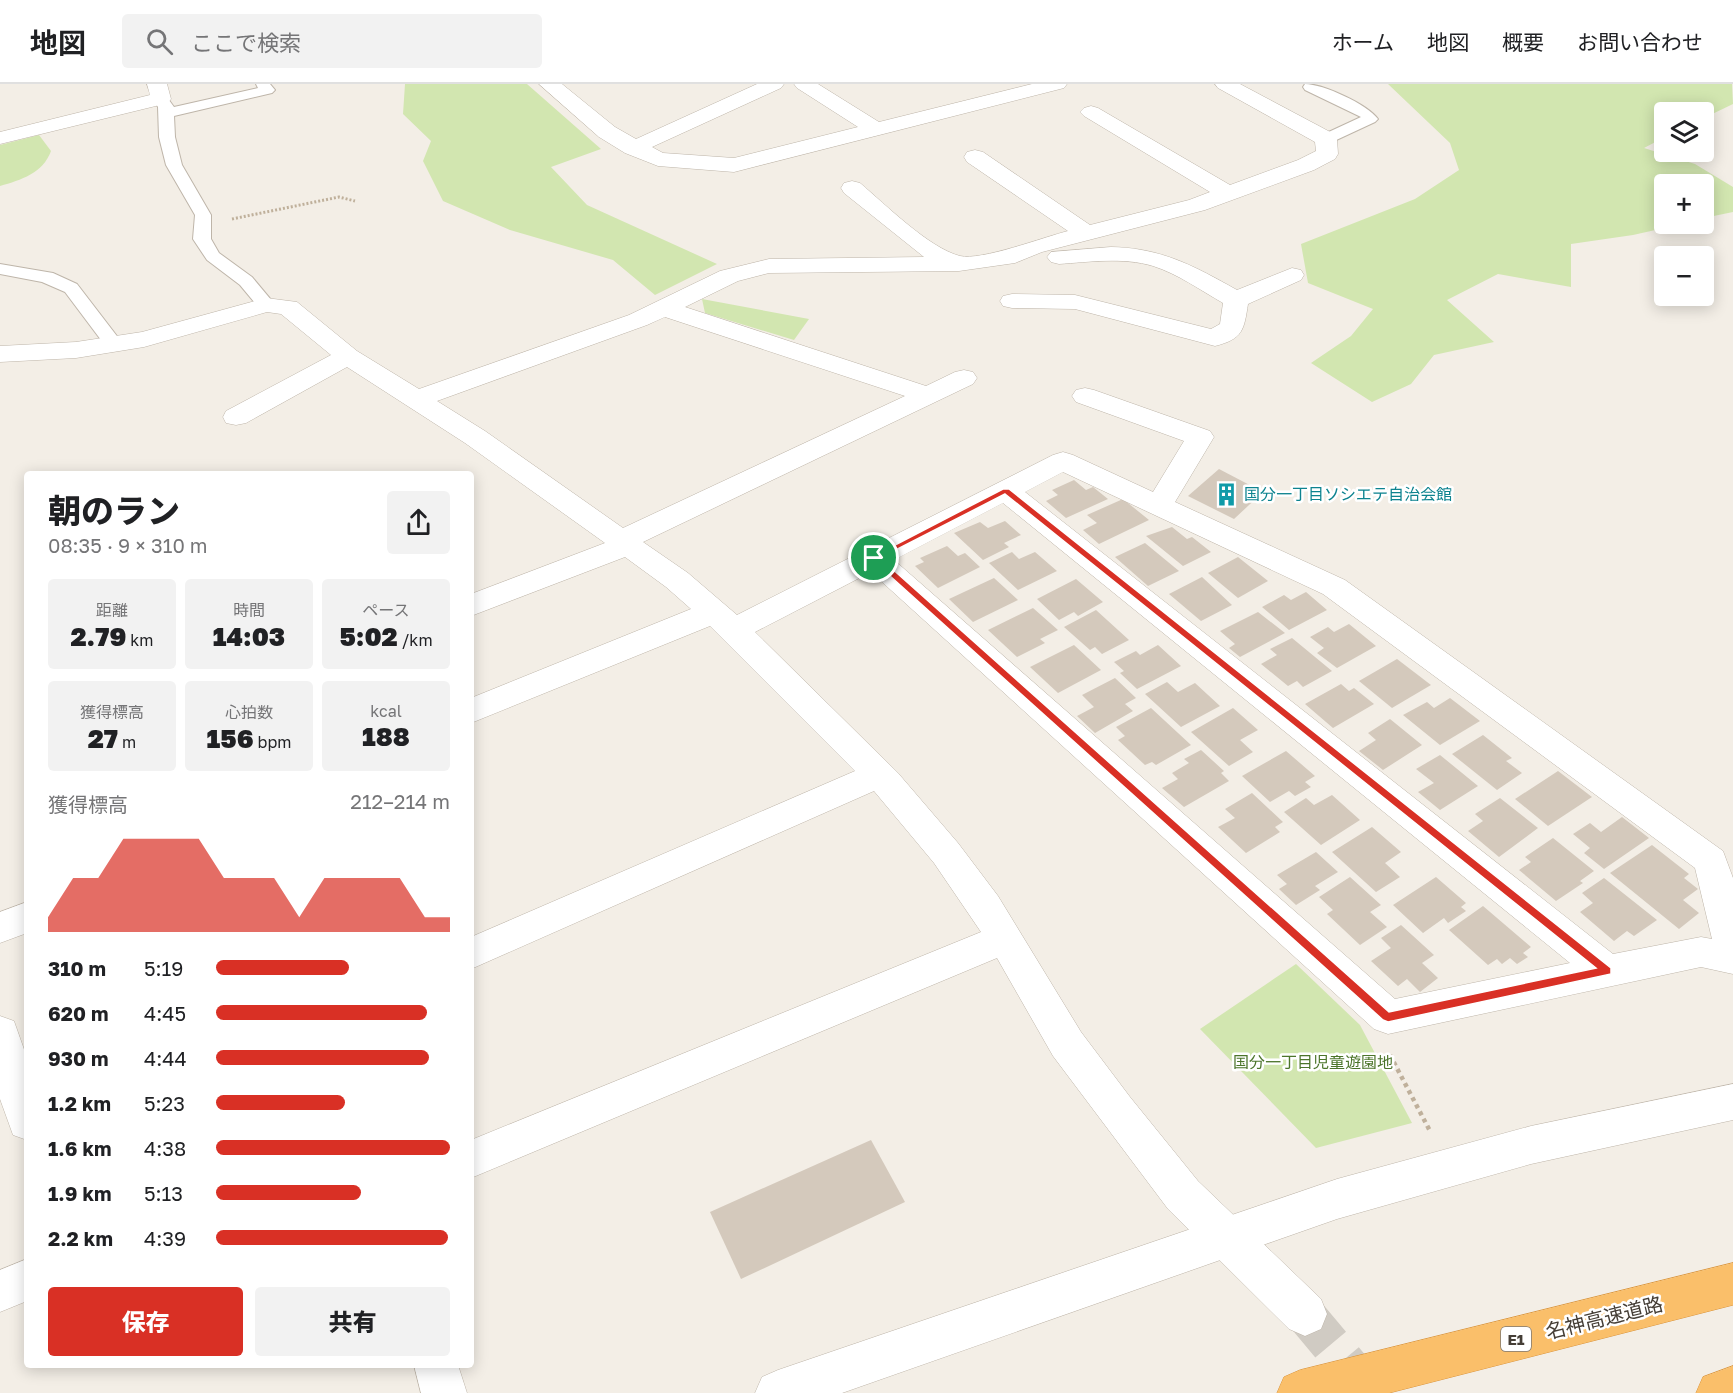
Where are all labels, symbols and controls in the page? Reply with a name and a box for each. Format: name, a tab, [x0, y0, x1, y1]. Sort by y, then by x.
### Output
search box	[122, 14, 542, 68]
icon: search	[143, 25, 176, 58]
text: 地図	[30, 26, 86, 59]
text: ここで検索	[191, 29, 301, 56]
text: ホーム	[1332, 29, 1394, 55]
text: 地図	[1427, 29, 1469, 55]
text: 概要	[1502, 29, 1544, 55]
text: お問い合わせ	[1577, 29, 1703, 55]
map controls	[1654, 102, 1714, 306]
button: layers	[1654, 102, 1714, 162]
button: +	[1654, 174, 1714, 234]
button: −	[1654, 246, 1714, 306]
building icon: 国分一丁目ソシエテ自治会館	[1213, 481, 1239, 507]
place label: 国分一丁目ソシエテ自治会館	[1244, 484, 1452, 504]
text: 朝のラン	[48, 491, 180, 530]
button: share	[387, 491, 450, 554]
pin	[848, 532, 899, 583]
text: 08:35 · 9 × 310 m	[48, 533, 208, 557]
icon: arrive	[857, 541, 890, 574]
text: 距離	[96, 600, 128, 620]
text: 時間	[233, 600, 265, 620]
text: ペース	[362, 600, 410, 620]
text: 2.79	[70, 621, 126, 652]
text: 14:03	[213, 621, 285, 652]
text: 5:02	[339, 621, 398, 652]
text: km	[126, 630, 154, 650]
text: /km	[398, 630, 433, 650]
text: kcal	[370, 701, 402, 721]
text: 獲得標高	[80, 702, 144, 722]
text: 心拍数	[225, 702, 273, 722]
text: 188	[362, 721, 410, 752]
text: 27	[88, 723, 118, 754]
text: 156	[207, 723, 254, 754]
text: m	[118, 732, 136, 752]
text: bpm	[254, 732, 291, 752]
text: 212–214 m	[350, 789, 450, 813]
text: 獲得標高	[48, 792, 128, 816]
text: 310 m	[48, 956, 106, 980]
text: 5:19	[144, 956, 183, 980]
text: 620 m	[48, 1001, 108, 1025]
text: 4:45	[144, 1001, 186, 1025]
text: 930 m	[48, 1046, 108, 1070]
text: 4:44	[144, 1046, 187, 1070]
park label: 国分一丁目児童遊園地	[1233, 1052, 1393, 1072]
text: 1.2 km	[48, 1091, 111, 1115]
text: 5:23	[144, 1091, 185, 1115]
text: 1.6 km	[48, 1136, 112, 1160]
text: 4:38	[144, 1136, 186, 1160]
text: 1.9 km	[48, 1181, 112, 1205]
text: 5:13	[144, 1181, 183, 1205]
text: 2.2 km	[48, 1226, 113, 1250]
text: 4:39	[144, 1226, 186, 1250]
button: 保存	[48, 1287, 243, 1356]
button: 共有	[255, 1287, 450, 1356]
street label: 名神高速道路	[1543, 1291, 1665, 1343]
road number: E1	[1501, 1327, 1531, 1351]

